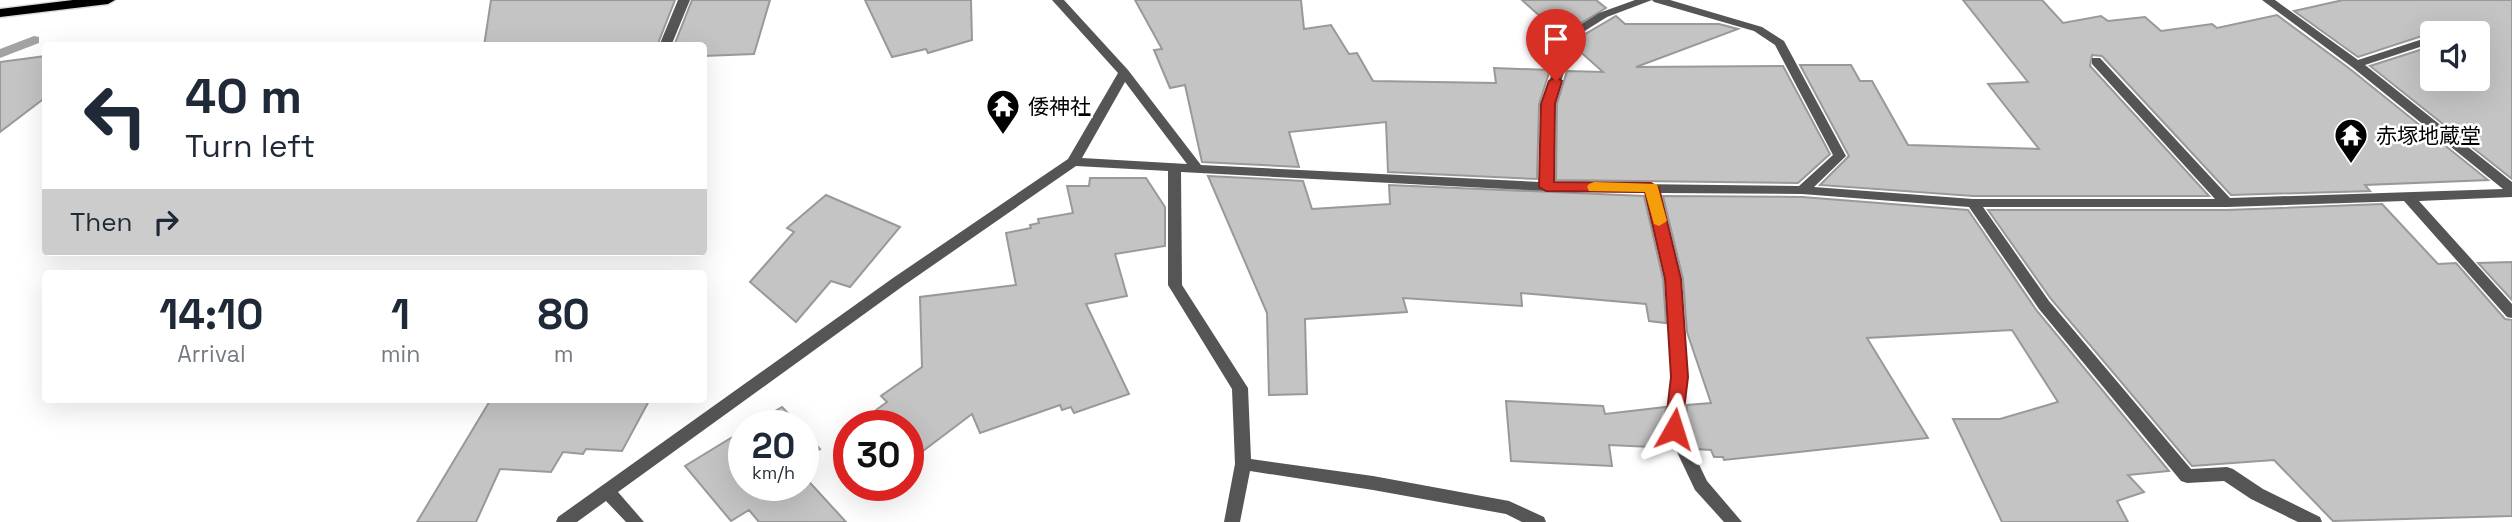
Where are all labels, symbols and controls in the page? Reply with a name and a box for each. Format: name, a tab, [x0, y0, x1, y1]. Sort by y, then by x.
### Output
pin	[1526, 9, 1586, 81]
icon: arrive	[1537, 20, 1575, 58]
map controls	[2420, 21, 2490, 91]
button: sound	[2420, 21, 2490, 91]
text: 40 m	[185, 65, 302, 127]
icon: left	[70, 70, 161, 161]
temple icon: 倭神社	[984, 87, 1022, 136]
place label: 倭神社	[1028, 93, 1091, 120]
temple icon: 赤塚地蔵堂	[2332, 116, 2370, 165]
place label: 赤塚地蔵堂	[2376, 122, 2481, 149]
text: Turn left	[185, 126, 315, 166]
icon: right	[147, 203, 185, 241]
text: Then	[70, 205, 133, 239]
text: 14:10	[159, 288, 264, 341]
text: 1	[391, 288, 410, 341]
text: 80	[537, 288, 590, 341]
text: Arrival	[177, 339, 246, 369]
text: min	[381, 339, 420, 369]
text: m	[554, 339, 574, 369]
position arrow	[1637, 392, 1711, 466]
speed limit sign: 30	[833, 410, 924, 501]
text: 20	[752, 424, 795, 468]
text: km/h	[752, 461, 795, 484]

